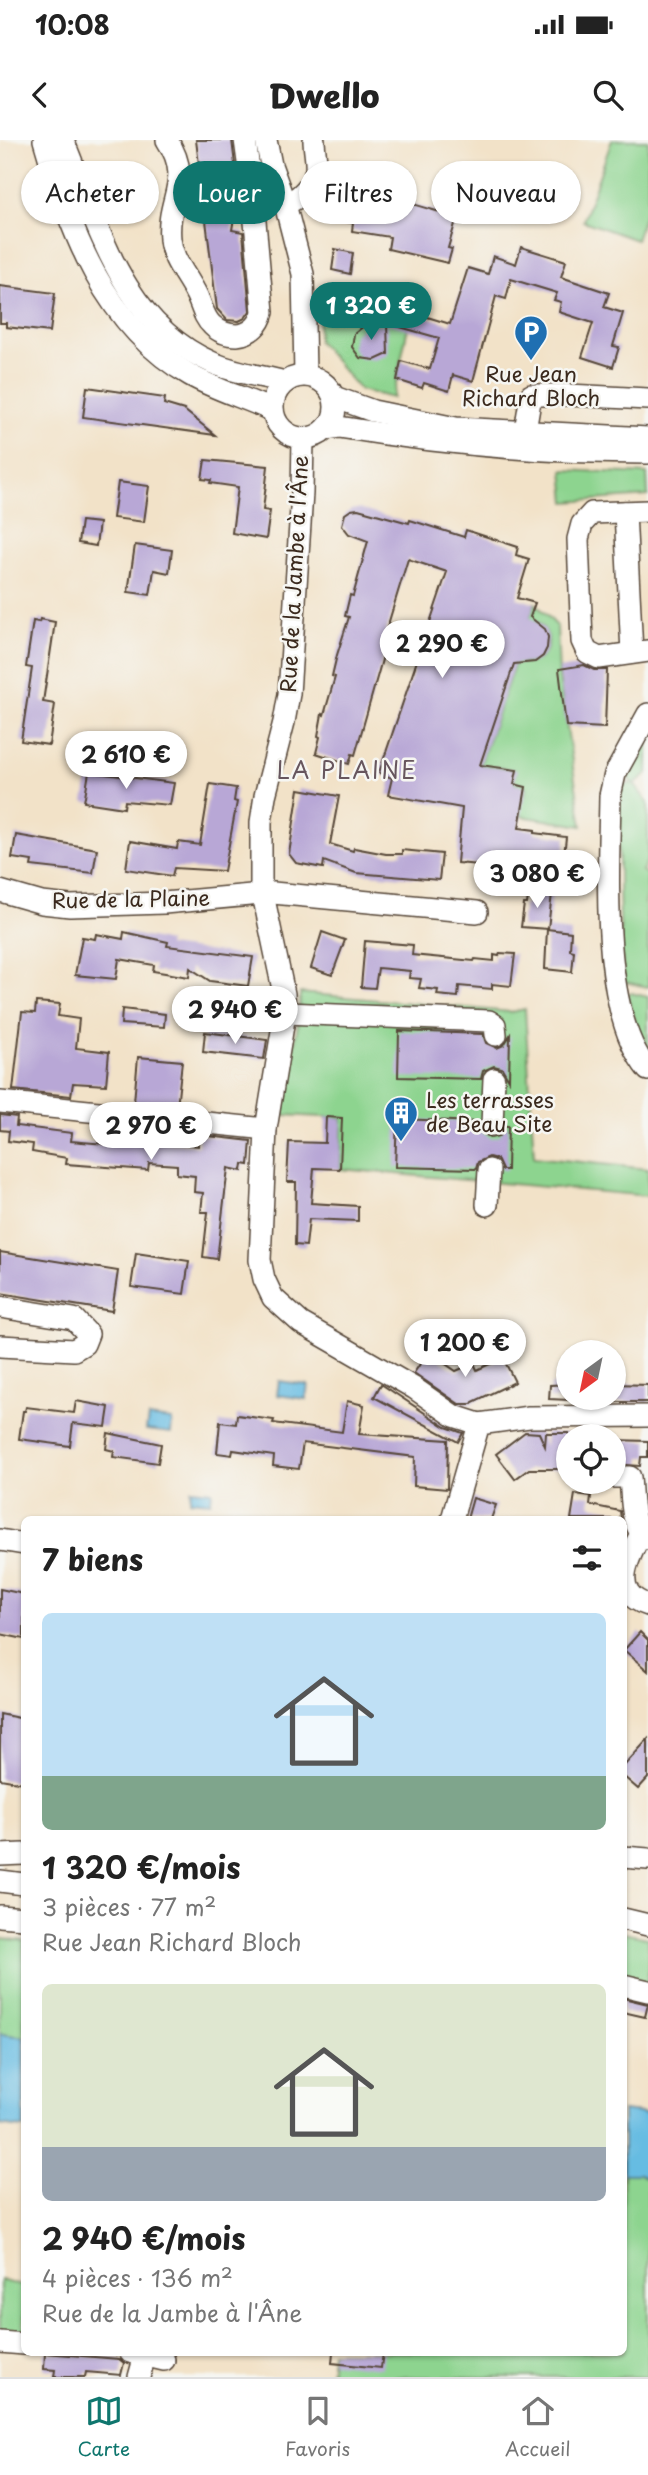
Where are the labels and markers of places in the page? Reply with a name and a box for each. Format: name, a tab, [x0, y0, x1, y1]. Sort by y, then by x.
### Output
pin: 1 320 €	[306, 282, 436, 342]
parking icon: Rue Jean Richard Bloch	[512, 313, 550, 362]
place label: Rue Jean Richard Bloch	[462, 357, 600, 413]
pin: 2 290 €	[377, 620, 507, 680]
pin: 2 610 €	[61, 732, 191, 791]
pin: 3 080 €	[472, 850, 602, 910]
pin: 2 940 €	[170, 986, 300, 1046]
place label: Les terrasses de Beau Site	[426, 1083, 554, 1139]
building icon: Les terrasses de Beau Site	[382, 1094, 420, 1143]
pin: 2 970 €	[86, 1102, 216, 1162]
pin: 1 200 €	[400, 1320, 530, 1379]

